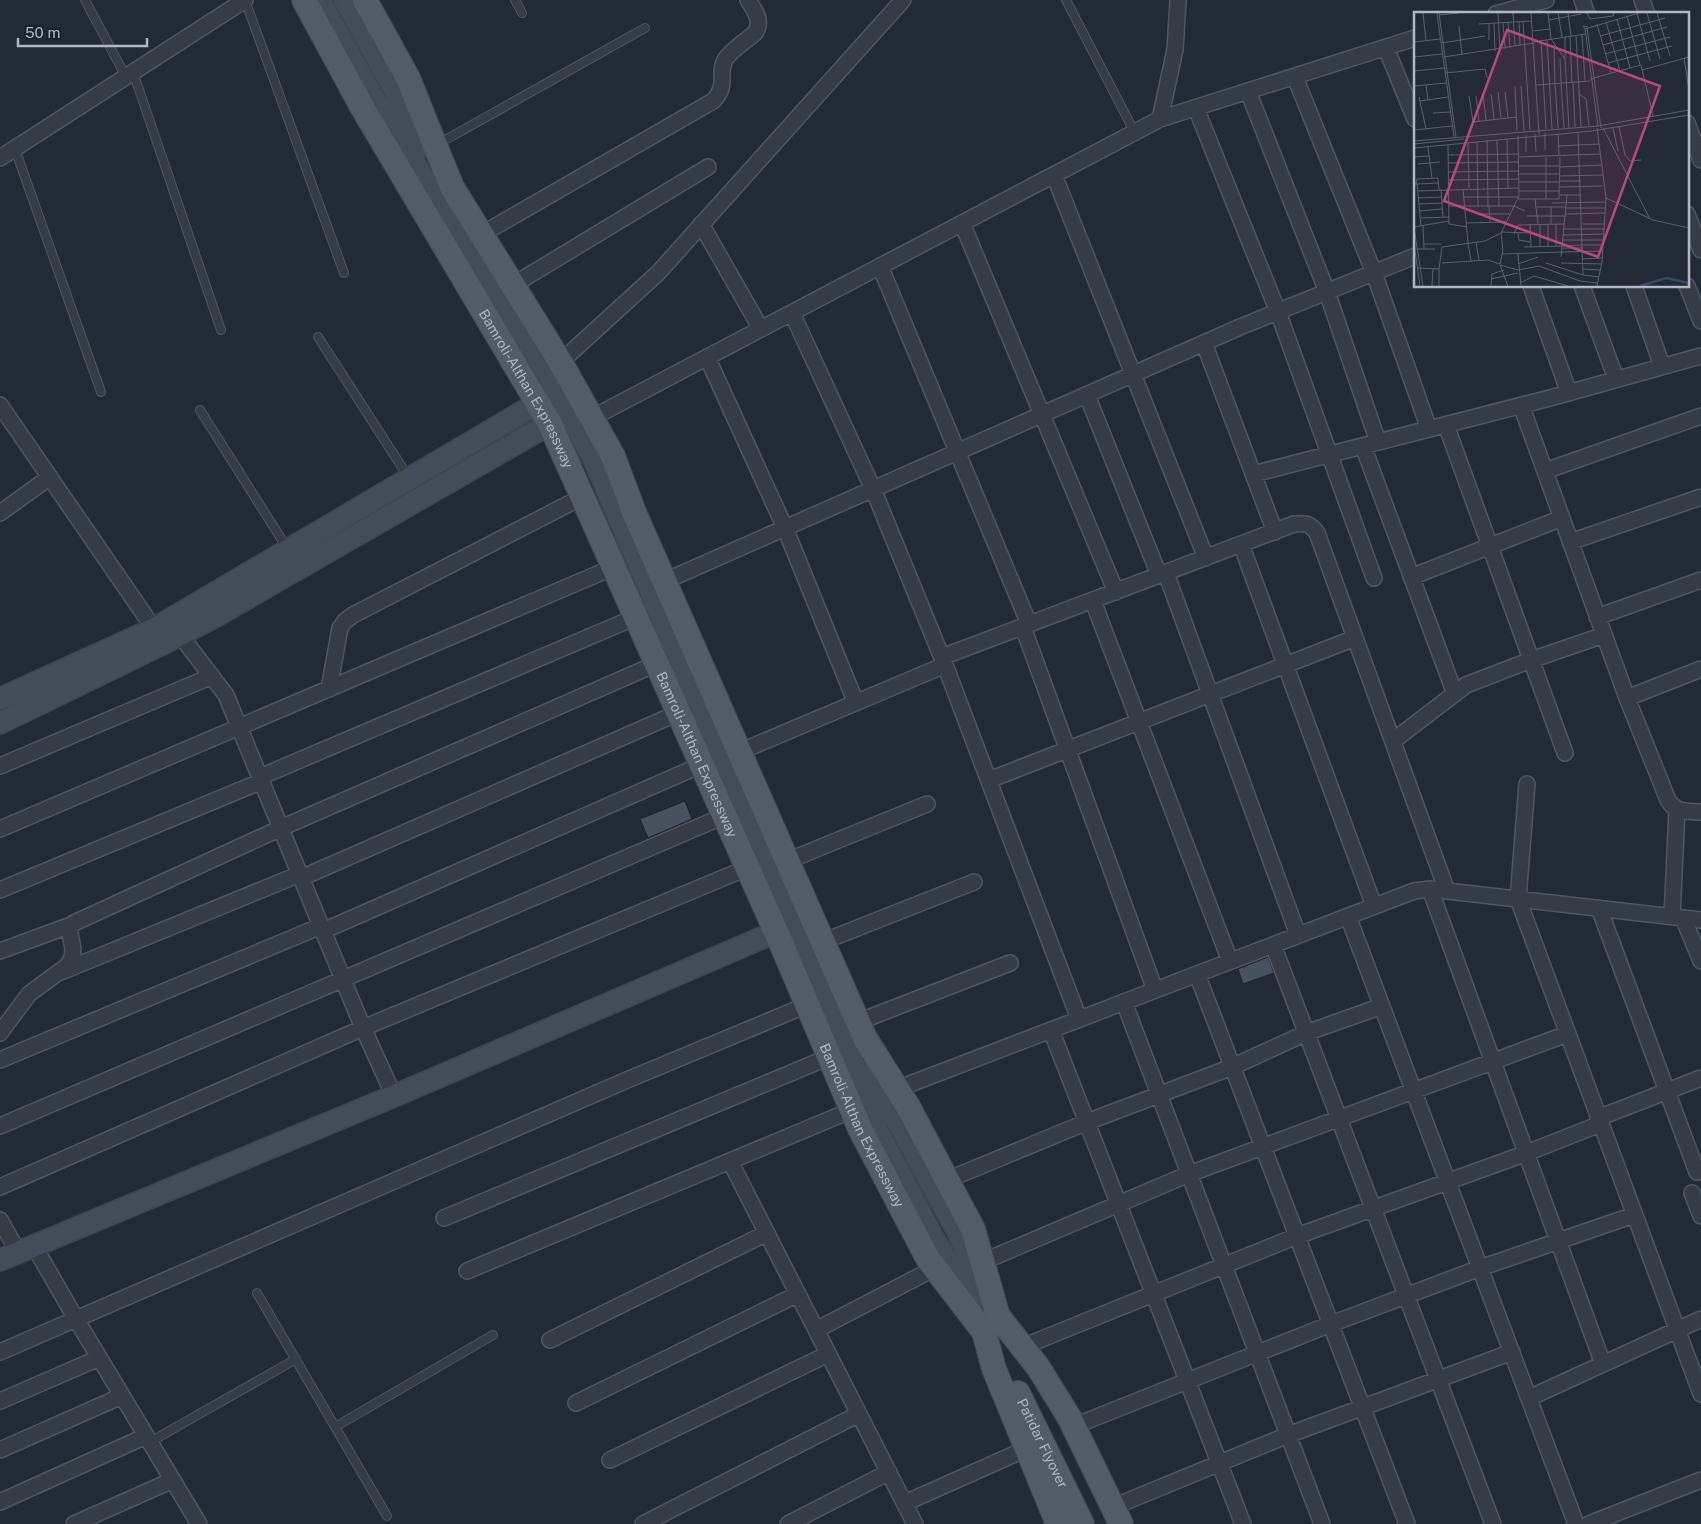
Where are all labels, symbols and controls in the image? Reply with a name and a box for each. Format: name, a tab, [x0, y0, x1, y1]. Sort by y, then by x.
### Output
inset map	[1414, 12, 1688, 288]
scale bar	[18, 15, 146, 47]
text: 50 m	[25, 24, 60, 41]
street label: Bamroli-Althan Expressway	[476, 306, 577, 471]
street label: Bamroli-Althan Expressway	[653, 669, 741, 840]
street label: Bamroli-Althan Expressway	[817, 1041, 908, 1211]
street label: Patidar Flyover	[1014, 1396, 1071, 1491]

